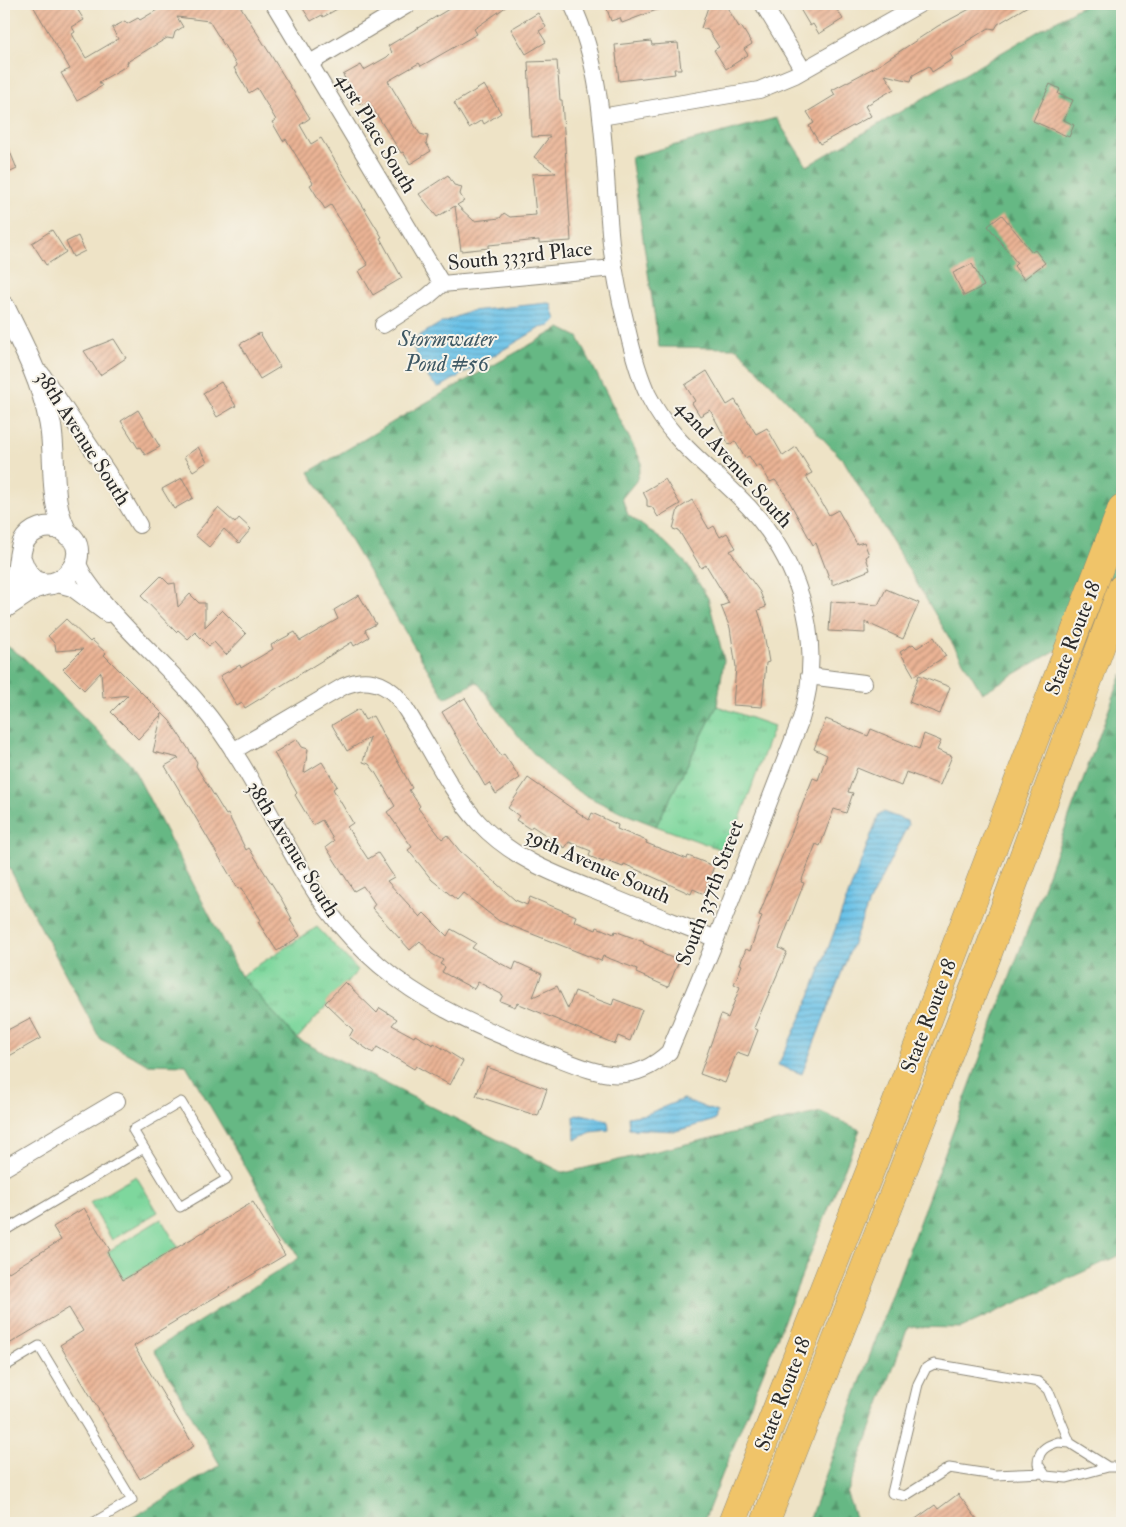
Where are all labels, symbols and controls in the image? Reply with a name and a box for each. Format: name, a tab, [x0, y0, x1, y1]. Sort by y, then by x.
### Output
street label: 41st Place South	[330, 68, 422, 198]
street label: South 333rd Place	[446, 235, 594, 277]
water label: Stormwater Pond #56	[397, 325, 498, 378]
street label: 38th Avenue South	[29, 365, 137, 511]
street label: 42nd Avenue South	[669, 394, 799, 534]
street label: State Route 18	[1039, 577, 1107, 699]
street label: 38th Avenue South	[240, 776, 346, 922]
street label: South 337th Street	[670, 816, 750, 969]
street label: 39th Avenue South	[521, 822, 675, 910]
street label: State Route 18	[895, 955, 963, 1077]
street label: State Route 18	[749, 1333, 817, 1455]

